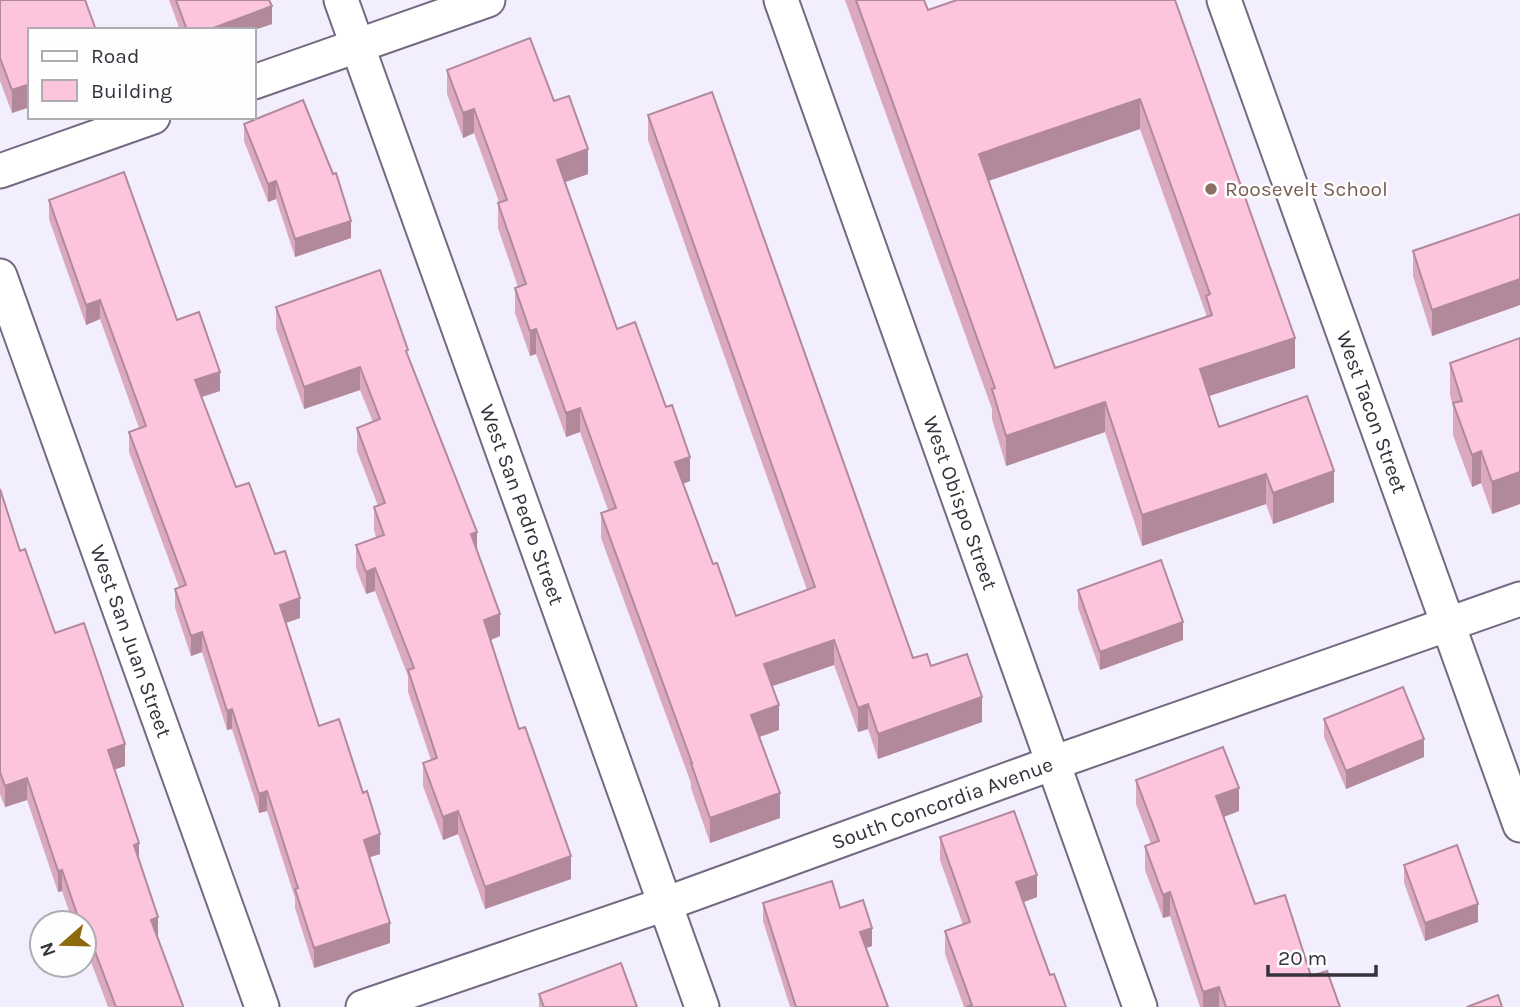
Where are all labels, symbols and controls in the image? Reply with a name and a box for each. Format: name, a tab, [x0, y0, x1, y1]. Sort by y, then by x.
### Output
legend	[28, 28, 256, 119]
text: Road	[91, 44, 139, 68]
text: Building	[91, 79, 172, 103]
place label: Roosevelt School	[1225, 177, 1388, 201]
marker: Roosevelt School	[1203, 181, 1219, 197]
street label: West Tacon Street	[1332, 328, 1412, 497]
street label: West San Pedro Street	[475, 401, 569, 608]
street label: West Obispo Street	[918, 413, 1002, 593]
street label: West San Juan Street	[85, 542, 176, 741]
street label: South Concordia Avenue	[828, 752, 1056, 854]
north arrow	[28, 909, 98, 979]
scale bar	[1268, 934, 1376, 978]
text: N	[35, 939, 61, 960]
text: 20 m	[1278, 946, 1327, 970]

